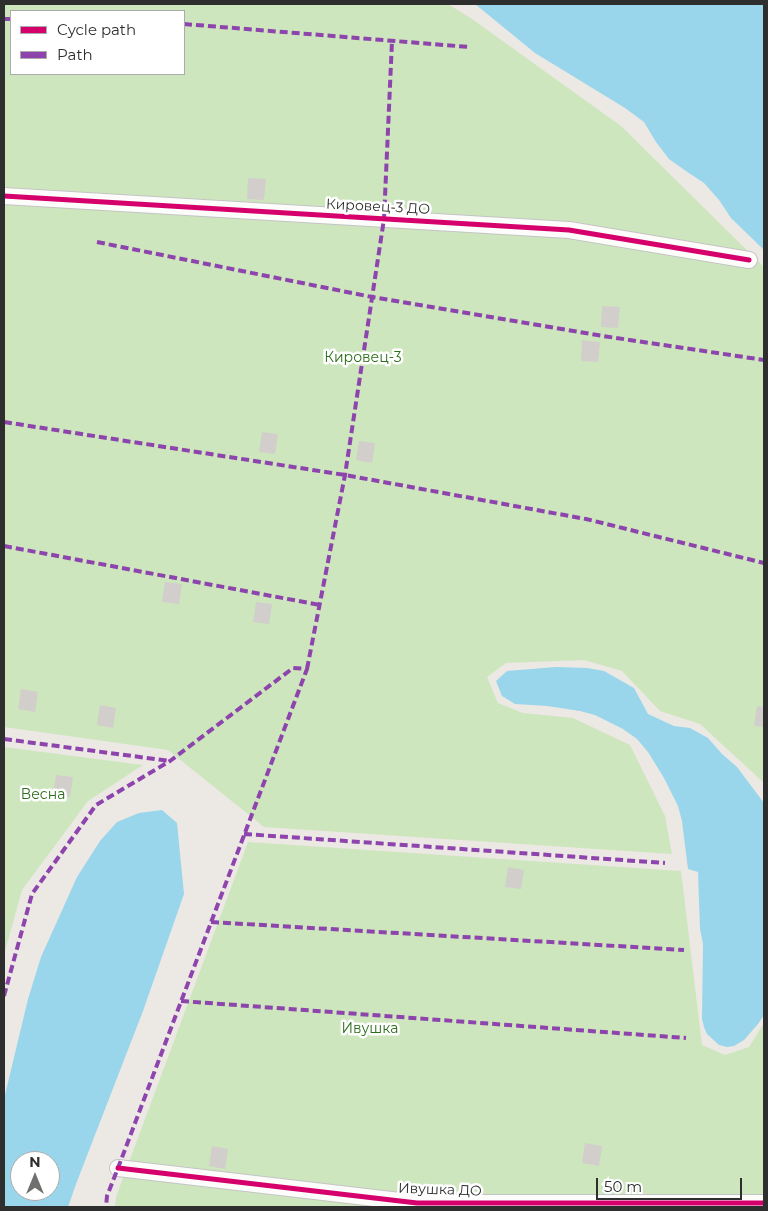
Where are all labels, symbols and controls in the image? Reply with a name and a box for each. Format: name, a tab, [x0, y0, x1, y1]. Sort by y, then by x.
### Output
legend	[10, 10, 185, 75]
text: Cycle path	[57, 20, 136, 39]
text: Path	[57, 45, 93, 64]
street label: Кировец-3 ДО	[326, 196, 430, 218]
park label: Кировец-3	[324, 350, 402, 366]
park label: Весна	[21, 787, 65, 803]
park label: Ивушка	[341, 1021, 399, 1037]
north arrow	[10, 1151, 60, 1201]
text: N	[29, 1153, 41, 1171]
scale bar	[598, 1168, 744, 1200]
text: 50 m	[604, 1177, 642, 1196]
street label: Ивушка ДО	[398, 1180, 482, 1200]

